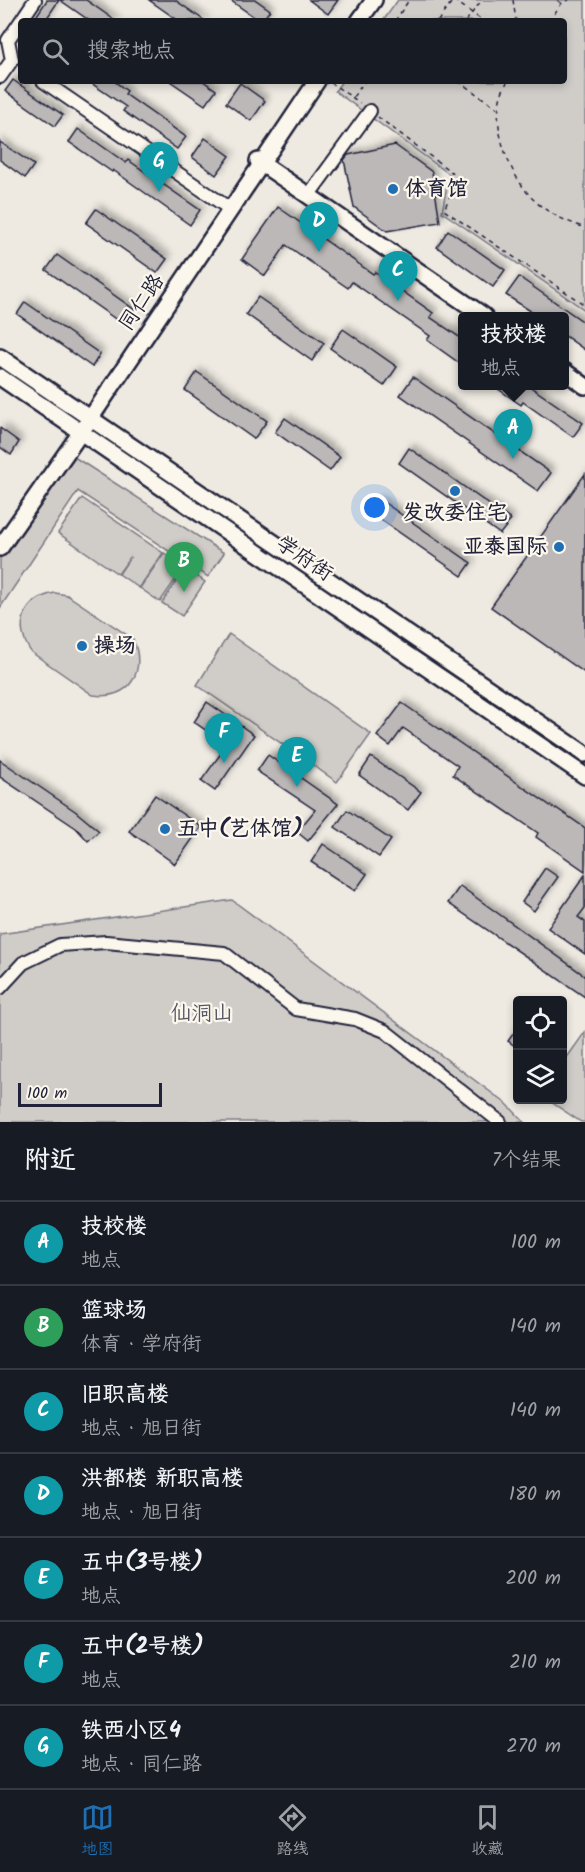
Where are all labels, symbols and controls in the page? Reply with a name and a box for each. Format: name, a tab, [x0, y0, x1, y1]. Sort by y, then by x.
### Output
search box	[18, 18, 567, 84]
text: 搜索地点	[87, 34, 175, 69]
icon: search	[39, 35, 72, 68]
pin: G	[140, 142, 178, 192]
place label: 体育馆	[405, 173, 468, 206]
marker: 体育馆	[386, 182, 400, 196]
pin: D	[300, 202, 338, 252]
pin: C	[378, 252, 418, 301]
street label: 同仁路	[111, 268, 173, 338]
popup	[458, 312, 569, 390]
text: 技校楼	[480, 318, 547, 353]
text: 地点	[480, 353, 520, 385]
pin: A	[494, 410, 532, 459]
marker: 发改委住宅	[448, 484, 462, 498]
your location	[360, 493, 389, 522]
place label: 发改委住宅	[403, 497, 508, 530]
street label: 学府街	[269, 528, 339, 590]
place label: 亚泰国际	[463, 531, 547, 564]
marker: 亚泰国际	[552, 540, 566, 554]
pin: B	[164, 542, 204, 592]
place label: 操场	[94, 630, 136, 663]
marker: 操场	[75, 639, 89, 653]
pin: F	[204, 714, 244, 763]
pin: E	[278, 738, 316, 787]
place label: 五中(艺体馆)	[177, 813, 303, 846]
marker: 五中(艺体馆)	[158, 822, 172, 836]
map controls	[513, 996, 567, 1104]
button: locate	[513, 996, 567, 1050]
park label: 仙洞山	[171, 998, 234, 1031]
button: layers	[513, 1050, 567, 1104]
scale bar	[18, 1080, 162, 1108]
text: 100 m	[27, 1081, 67, 1106]
text: 附近	[24, 1140, 76, 1182]
text: 7个结果	[492, 1145, 561, 1177]
text: 技校楼	[81, 1210, 147, 1245]
text: A	[37, 1227, 50, 1259]
text: 100 m	[511, 1227, 561, 1259]
text: 地点	[81, 1245, 121, 1277]
text: 篮球场	[81, 1294, 147, 1329]
text: B	[37, 1311, 50, 1343]
text: 140 m	[510, 1311, 561, 1343]
text: 体育 · 学府街	[81, 1329, 202, 1361]
text: 旧职高楼	[81, 1378, 169, 1413]
text: C	[37, 1395, 50, 1427]
text: 140 m	[510, 1395, 561, 1427]
text: 地点 · 旭日街	[81, 1413, 202, 1445]
text: 洪都楼 新职高楼	[81, 1462, 243, 1497]
text: D	[37, 1479, 50, 1511]
text: 180 m	[509, 1479, 561, 1511]
text: 地点 · 旭日街	[81, 1497, 202, 1529]
text: 五中(3号楼)	[81, 1546, 203, 1581]
text: E	[38, 1563, 49, 1595]
text: 200 m	[505, 1563, 561, 1595]
text: 地点	[81, 1581, 121, 1613]
text: 五中(2号楼)	[81, 1630, 204, 1665]
text: F	[38, 1647, 49, 1679]
text: 210 m	[509, 1647, 561, 1679]
text: 地点	[81, 1665, 121, 1697]
text: 铁西小区4	[81, 1714, 181, 1749]
text: G	[38, 1731, 49, 1763]
text: 270 m	[506, 1731, 561, 1763]
text: 地点 · 同仁路	[81, 1749, 202, 1781]
tab: 地图	[81, 1801, 114, 1862]
tab: 路线	[276, 1801, 309, 1862]
tab: 收藏	[471, 1801, 504, 1862]

